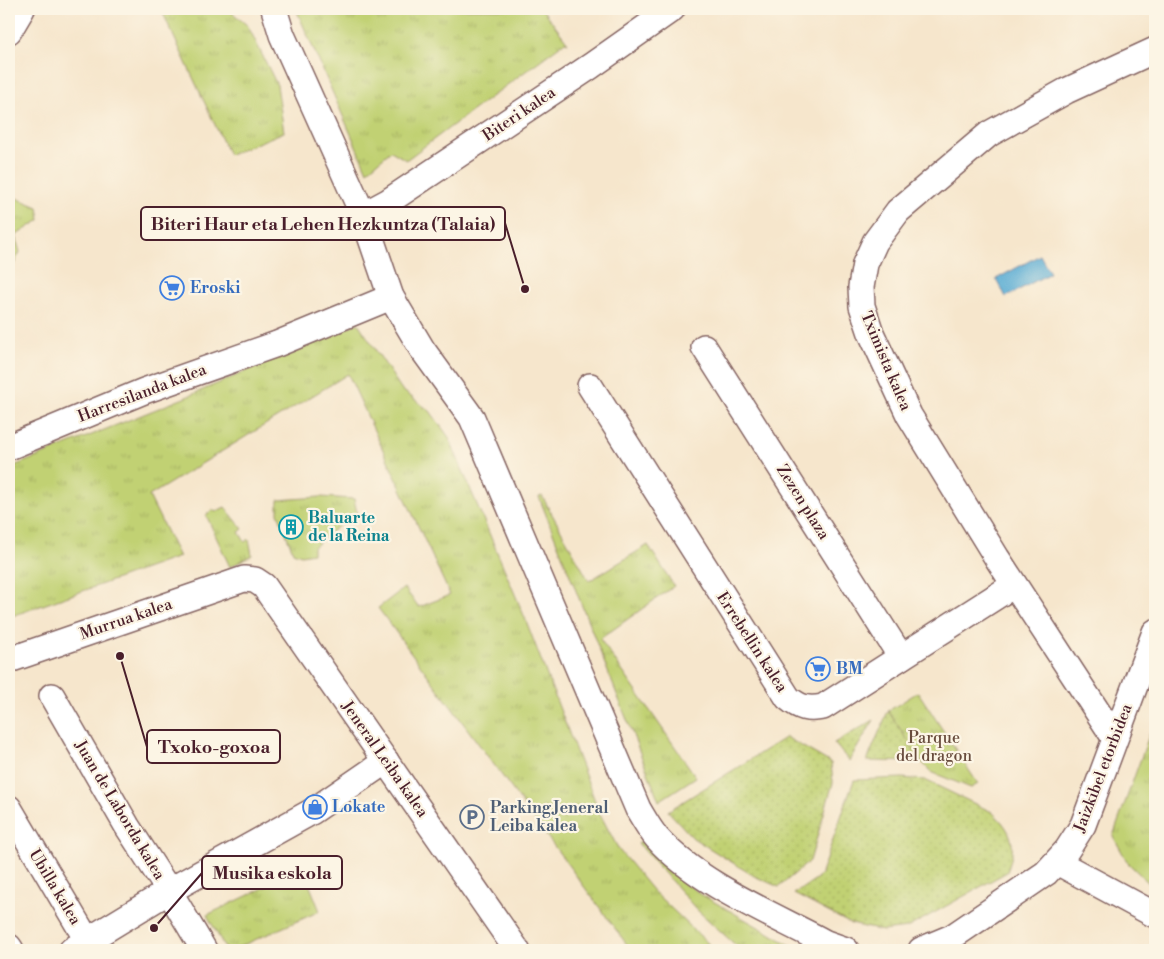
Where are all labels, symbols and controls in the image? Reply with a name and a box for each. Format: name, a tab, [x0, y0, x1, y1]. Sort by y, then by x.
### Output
street label: Biteri kalea	[478, 82, 560, 146]
callout: Biteri Haur eta Lehen Hezkuntza (Talaia)	[141, 207, 505, 240]
text: Biteri Haur eta Lehen Hezkuntza (Talaia)	[151, 213, 496, 236]
supermarket icon: Eroski	[159, 275, 185, 301]
place label: Eroski	[190, 278, 240, 298]
street label: Tximista kalea	[856, 308, 916, 414]
street label: Harresilanda kalea	[75, 359, 210, 427]
street label: Zezen plaza	[772, 461, 834, 544]
place label: Baluarte de la Reina	[308, 508, 390, 546]
building icon: Baluarte de la Reina	[278, 514, 304, 540]
street label: Errebellin kalea	[712, 588, 792, 697]
street label: Murrua kalea	[77, 594, 176, 644]
supermarket icon: BM	[805, 656, 831, 682]
place label: BM	[836, 659, 863, 679]
street label: Jeneral Leiba kalea	[337, 696, 433, 822]
street label: Jaizkibel etorbidea	[1069, 700, 1137, 836]
park label: Parque del dragon	[896, 728, 972, 766]
callout: Txoko-goxoa	[147, 730, 280, 763]
street label: Juan de Laborda kalea	[70, 736, 170, 884]
text: Txoko-goxoa	[158, 736, 270, 759]
shop icon: Lokate	[302, 794, 328, 820]
place label: Lokate	[332, 797, 386, 817]
place label: Parking Jeneral Leiba kalea	[490, 798, 609, 836]
parking icon: Parking Jeneral Leiba kalea	[459, 804, 485, 830]
street label: Ubilla kalea	[25, 845, 86, 929]
callout: Musika eskola	[202, 856, 342, 889]
text: Musika eskola	[212, 862, 332, 885]

